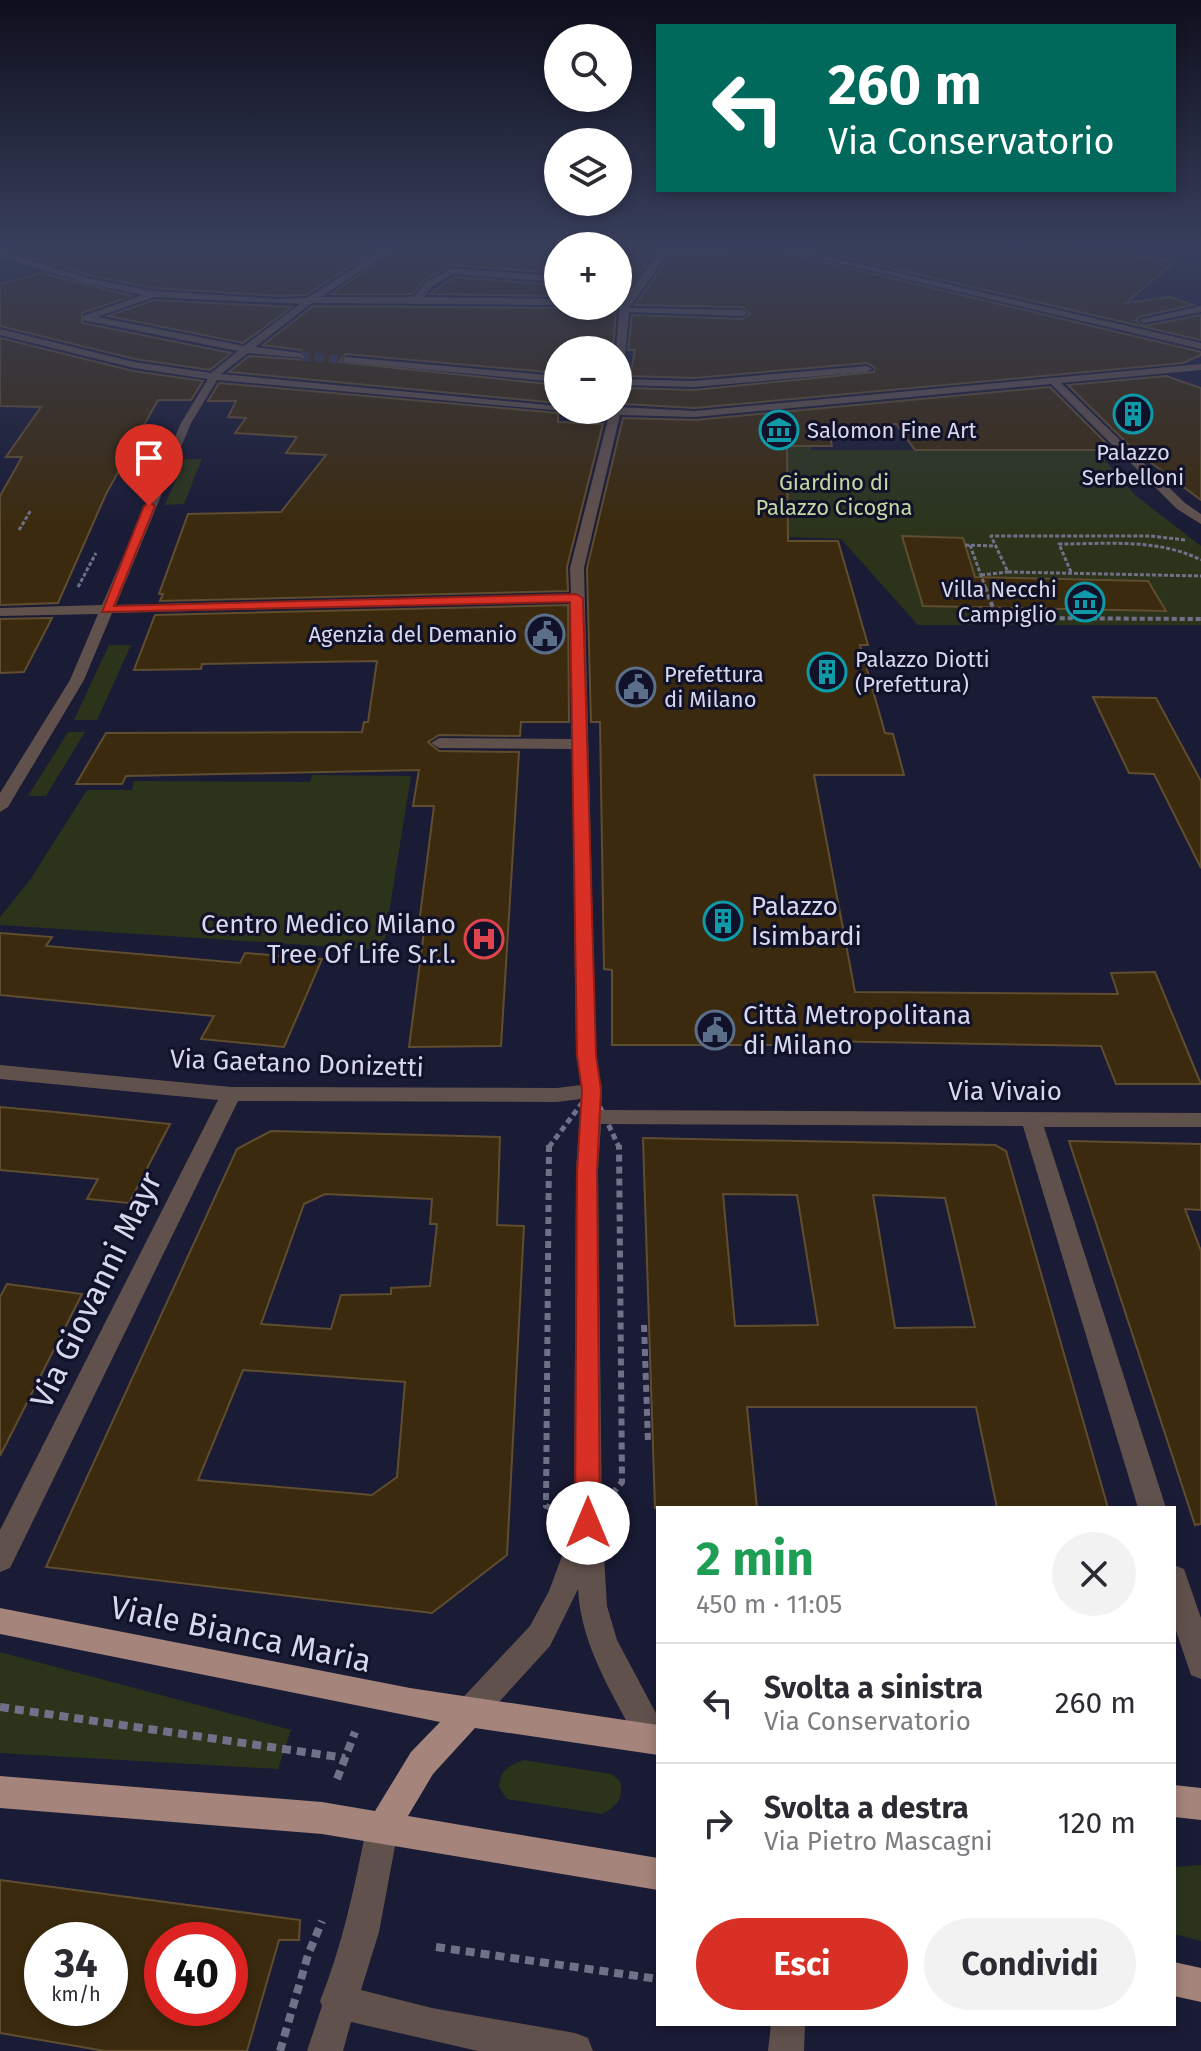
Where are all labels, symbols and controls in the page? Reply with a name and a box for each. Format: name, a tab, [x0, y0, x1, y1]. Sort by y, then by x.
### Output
map controls	[544, 24, 632, 424]
button: search	[544, 24, 632, 112]
text: 260 m	[828, 52, 982, 119]
icon: left	[696, 56, 800, 160]
text: Via Conservatorio	[828, 120, 1114, 164]
button: layers	[544, 128, 632, 216]
button: +	[544, 232, 632, 320]
button: −	[544, 336, 632, 424]
building icon: Palazzo Serbelloni	[1112, 393, 1154, 435]
museum icon: Salomon Fine Art	[758, 409, 800, 451]
place label: Salomon Fine Art	[807, 417, 976, 444]
pin	[115, 424, 183, 506]
icon: arrive	[127, 436, 171, 480]
place label: Palazzo Serbelloni	[1082, 439, 1184, 491]
park label: Giardino di Palazzo Cicogna	[755, 469, 913, 521]
place label: Villa Necchi Campiglio	[941, 576, 1057, 628]
museum icon: Villa Necchi Campiglio	[1064, 581, 1106, 623]
public building icon: Agenzia del Demanio	[524, 613, 566, 655]
place label: Agenzia del Demanio	[308, 621, 517, 648]
place label: Palazzo Diotti (Prefettura)	[855, 646, 990, 698]
building icon: Palazzo Diotti (Prefettura)	[806, 651, 848, 693]
place label: Prefettura di Milano	[664, 661, 764, 713]
public building icon: Prefettura di Milano	[615, 666, 657, 708]
place label: Palazzo Isimbardi	[751, 891, 862, 952]
building icon: Palazzo Isimbardi	[702, 900, 744, 942]
place label: Centro Medico Milano Tree Of Life S.r.l.	[201, 909, 456, 970]
hospital icon: Centro Medico Milano Tree Of Life S.r.l.	[463, 918, 505, 960]
place label: Città Metropolitana di Milano	[743, 1000, 971, 1061]
public building icon: Città Metropolitana di Milano	[694, 1009, 736, 1051]
street label: Via Gaetano Donizetti	[169, 1044, 425, 1083]
street label: Via Vivaio	[948, 1076, 1062, 1107]
street label: Via Giovanni Mayr	[22, 1165, 170, 1414]
position arrow	[546, 1481, 630, 1565]
text: 2 min	[696, 1530, 814, 1588]
button: close	[1052, 1532, 1136, 1616]
street label: Viale Bianca Maria	[107, 1588, 375, 1680]
text: 450 m · 11:05	[696, 1589, 842, 1620]
text: Svolta a sinistra	[764, 1670, 983, 1706]
icon: left	[696, 1681, 740, 1725]
text: 260 m	[1055, 1685, 1136, 1721]
text: Via Conservatorio	[764, 1706, 971, 1737]
text: Svolta a destra	[764, 1790, 969, 1826]
icon: right	[696, 1801, 740, 1845]
text: 120 m	[1058, 1805, 1136, 1841]
text: Via Pietro Mascagni	[764, 1826, 993, 1857]
button: Esci	[696, 1918, 908, 2010]
button: Condividi	[924, 1918, 1136, 2010]
speed limit sign: 40	[144, 1922, 248, 2026]
text: 34	[54, 1940, 98, 1988]
text: km/h	[51, 1982, 101, 2006]

